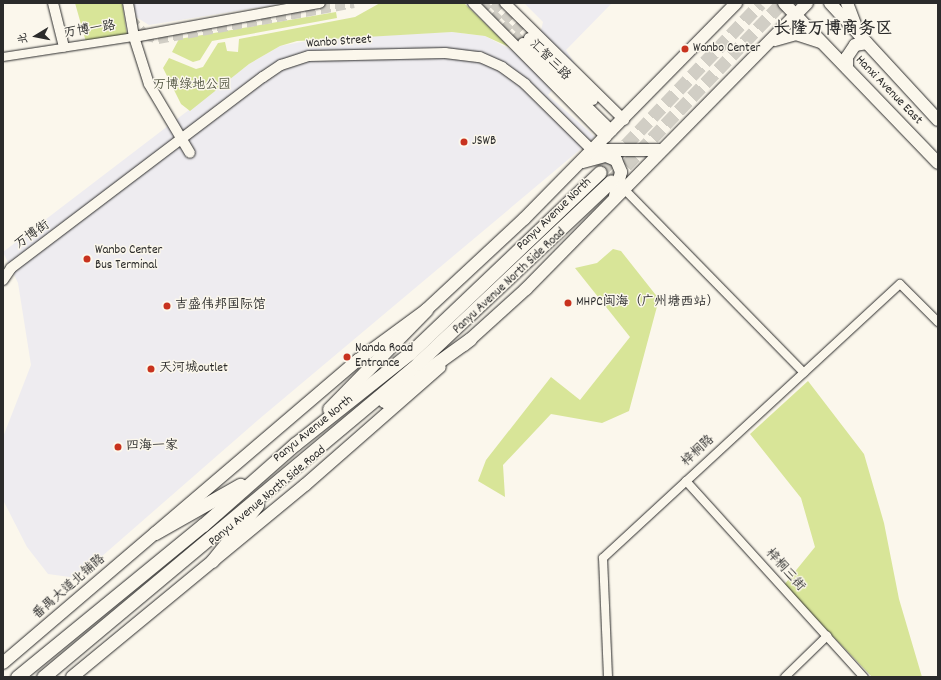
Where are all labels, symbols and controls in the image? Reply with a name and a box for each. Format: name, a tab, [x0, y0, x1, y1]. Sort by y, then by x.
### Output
north arrow	[16, 16, 56, 56]
street label: 万博一路	[63, 19, 117, 43]
district label: 长隆万博商务区	[774, 21, 892, 41]
text: 北	[15, 31, 33, 45]
street label: Wanbo Street	[306, 33, 372, 53]
street label: 汇智三路	[525, 37, 573, 85]
place label: Wanbo Center	[693, 41, 760, 57]
marker: Wanbo Center	[680, 44, 690, 54]
street label: Hanxi Avenue East	[851, 53, 925, 129]
park label: 万博绿地公园	[153, 78, 231, 94]
place label: JSWB	[472, 134, 496, 150]
marker: JSWB	[459, 137, 469, 147]
street label: Panyu Avenue North	[514, 175, 596, 255]
street label: 万博街	[13, 218, 53, 254]
street label: Panyu Avenue North Side Road	[450, 226, 570, 338]
place label: Wanbo Center Bus Terminal	[95, 244, 162, 275]
marker: Wanbo Center Bus Terminal	[82, 254, 92, 264]
place label: MHPC闽海（广州塘西站）	[576, 295, 720, 311]
place label: 吉盛伟邦国际馆	[175, 298, 266, 314]
marker: MHPC闽海（广州塘西站）	[563, 298, 573, 308]
marker: 吉盛伟邦国际馆	[162, 301, 172, 311]
place label: Nanda Road Entrance	[355, 342, 413, 373]
marker: Nanda Road Entrance	[342, 352, 352, 362]
place label: 天河城outlet	[159, 361, 228, 377]
marker: 天河城outlet	[146, 364, 156, 374]
street label: Panyu Avenue North	[271, 393, 357, 467]
street label: 梓桐路	[679, 433, 719, 471]
place label: 四海一家	[126, 439, 178, 455]
marker: 四海一家	[113, 442, 123, 452]
street label: Panyu Avenue North Side Road	[206, 443, 330, 551]
street label: 梓桐三街	[761, 546, 807, 596]
street label: 番禺大道北铺路	[31, 552, 109, 624]

